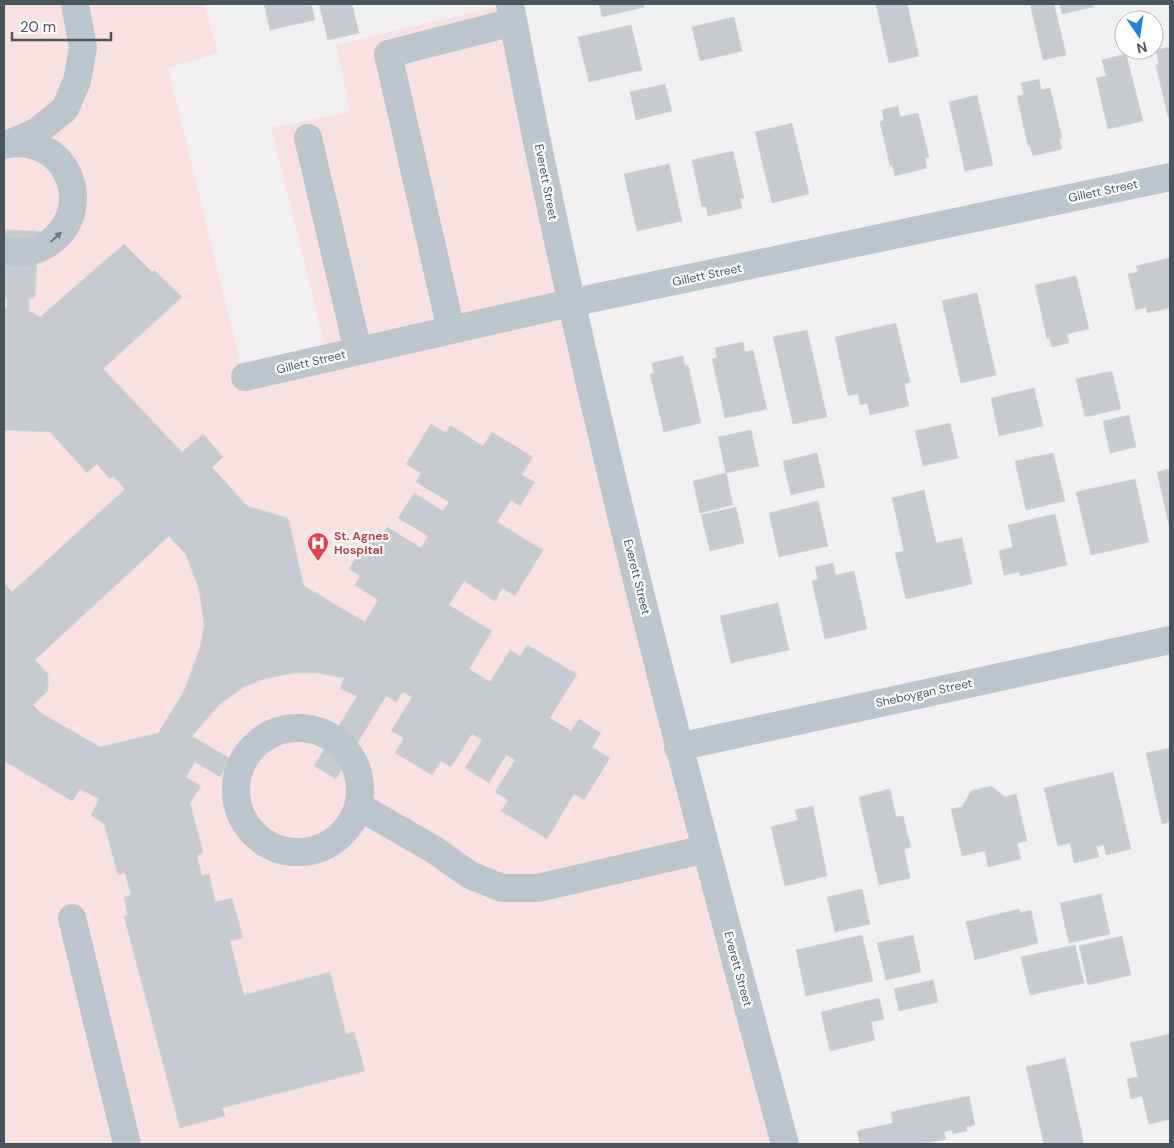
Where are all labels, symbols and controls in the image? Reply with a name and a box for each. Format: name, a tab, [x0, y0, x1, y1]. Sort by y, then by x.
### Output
scale bar	[12, 10, 111, 42]
north arrow	[1114, 10, 1164, 60]
text: 20 m	[20, 17, 56, 37]
text: N	[1135, 38, 1149, 58]
street label: Everett Street	[531, 143, 561, 222]
street label: Gillett Street	[1067, 176, 1139, 206]
one-way arrow	[49, 231, 61, 243]
street label: Gillett Street	[671, 260, 743, 290]
street label: Gillett Street	[275, 346, 347, 378]
place label: St. Agnes Hospital	[334, 528, 389, 558]
hospital icon: St. Agnes Hospital	[306, 531, 330, 562]
street label: Everett Street	[620, 538, 654, 617]
street label: Sheboygan Street	[874, 675, 974, 711]
street label: Everett Street	[720, 930, 756, 1009]

